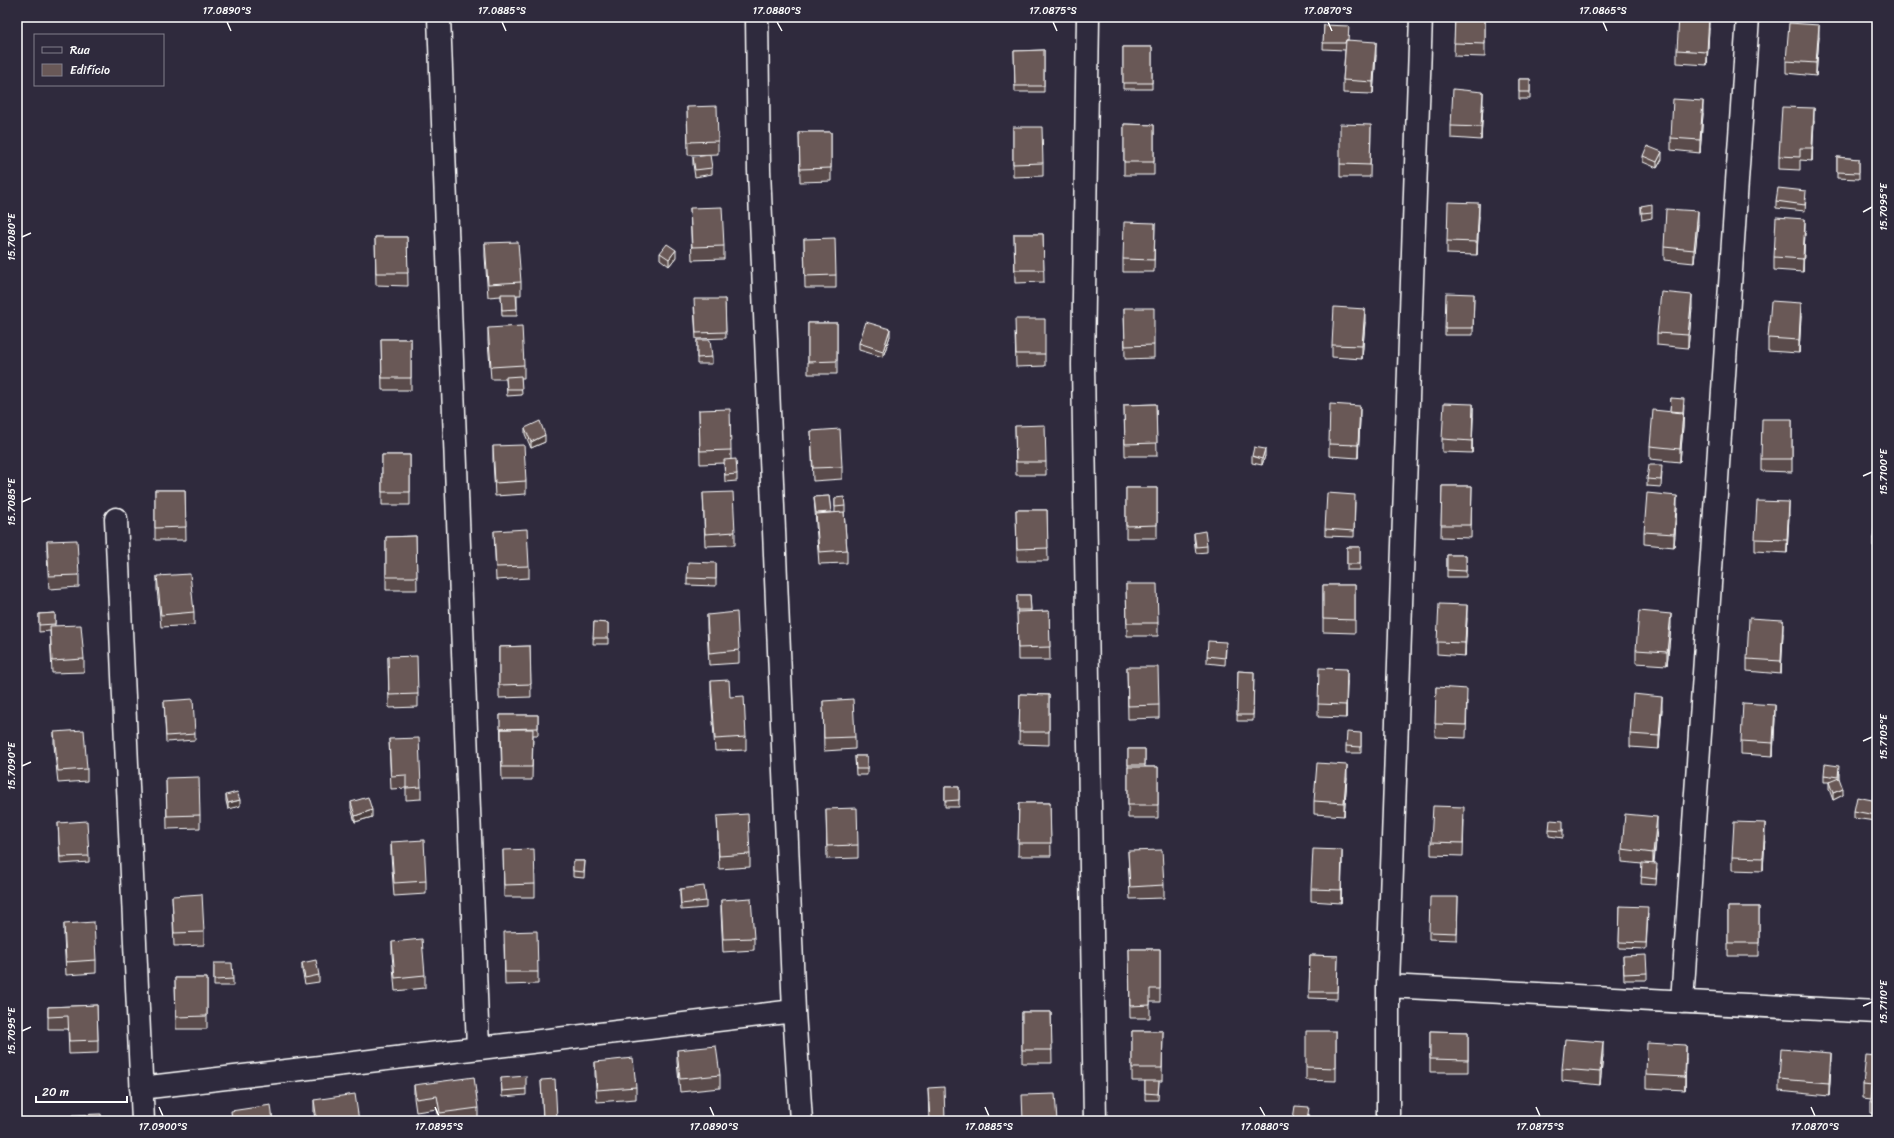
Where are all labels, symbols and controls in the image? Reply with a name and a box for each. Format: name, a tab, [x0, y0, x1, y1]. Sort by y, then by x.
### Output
text: 17.0890°S	[203, 2, 252, 20]
text: 17.0885°S	[478, 2, 527, 20]
text: 17.0880°S	[753, 2, 802, 20]
text: 17.0875°S	[1029, 2, 1078, 20]
text: 17.0870°S	[1304, 2, 1353, 20]
text: 17.0865°S	[1579, 2, 1628, 20]
legend	[34, 34, 164, 86]
text: Rua	[70, 39, 91, 61]
text: Edifício	[70, 59, 110, 81]
text: 15.7095°E	[1875, 182, 1893, 231]
text: 15.7080°E	[3, 212, 21, 261]
text: 15.7100°E	[1875, 448, 1893, 495]
text: 15.7085°E	[3, 477, 21, 526]
text: 15.7105°E	[1875, 713, 1893, 760]
text: 15.7090°E	[3, 741, 21, 790]
text: 15.7110°E	[1875, 979, 1893, 1024]
text: 15.7095°E	[3, 1006, 21, 1055]
scale bar	[36, 1078, 127, 1104]
text: 20 m	[42, 1081, 69, 1103]
text: 17.0900°S	[139, 1118, 188, 1136]
text: 17.0895°S	[415, 1118, 464, 1136]
text: 17.0890°S	[690, 1118, 739, 1136]
text: 17.0885°S	[965, 1118, 1014, 1136]
text: 17.0880°S	[1241, 1118, 1290, 1136]
text: 17.0875°S	[1516, 1118, 1565, 1136]
text: 17.0870°S	[1791, 1118, 1840, 1136]

